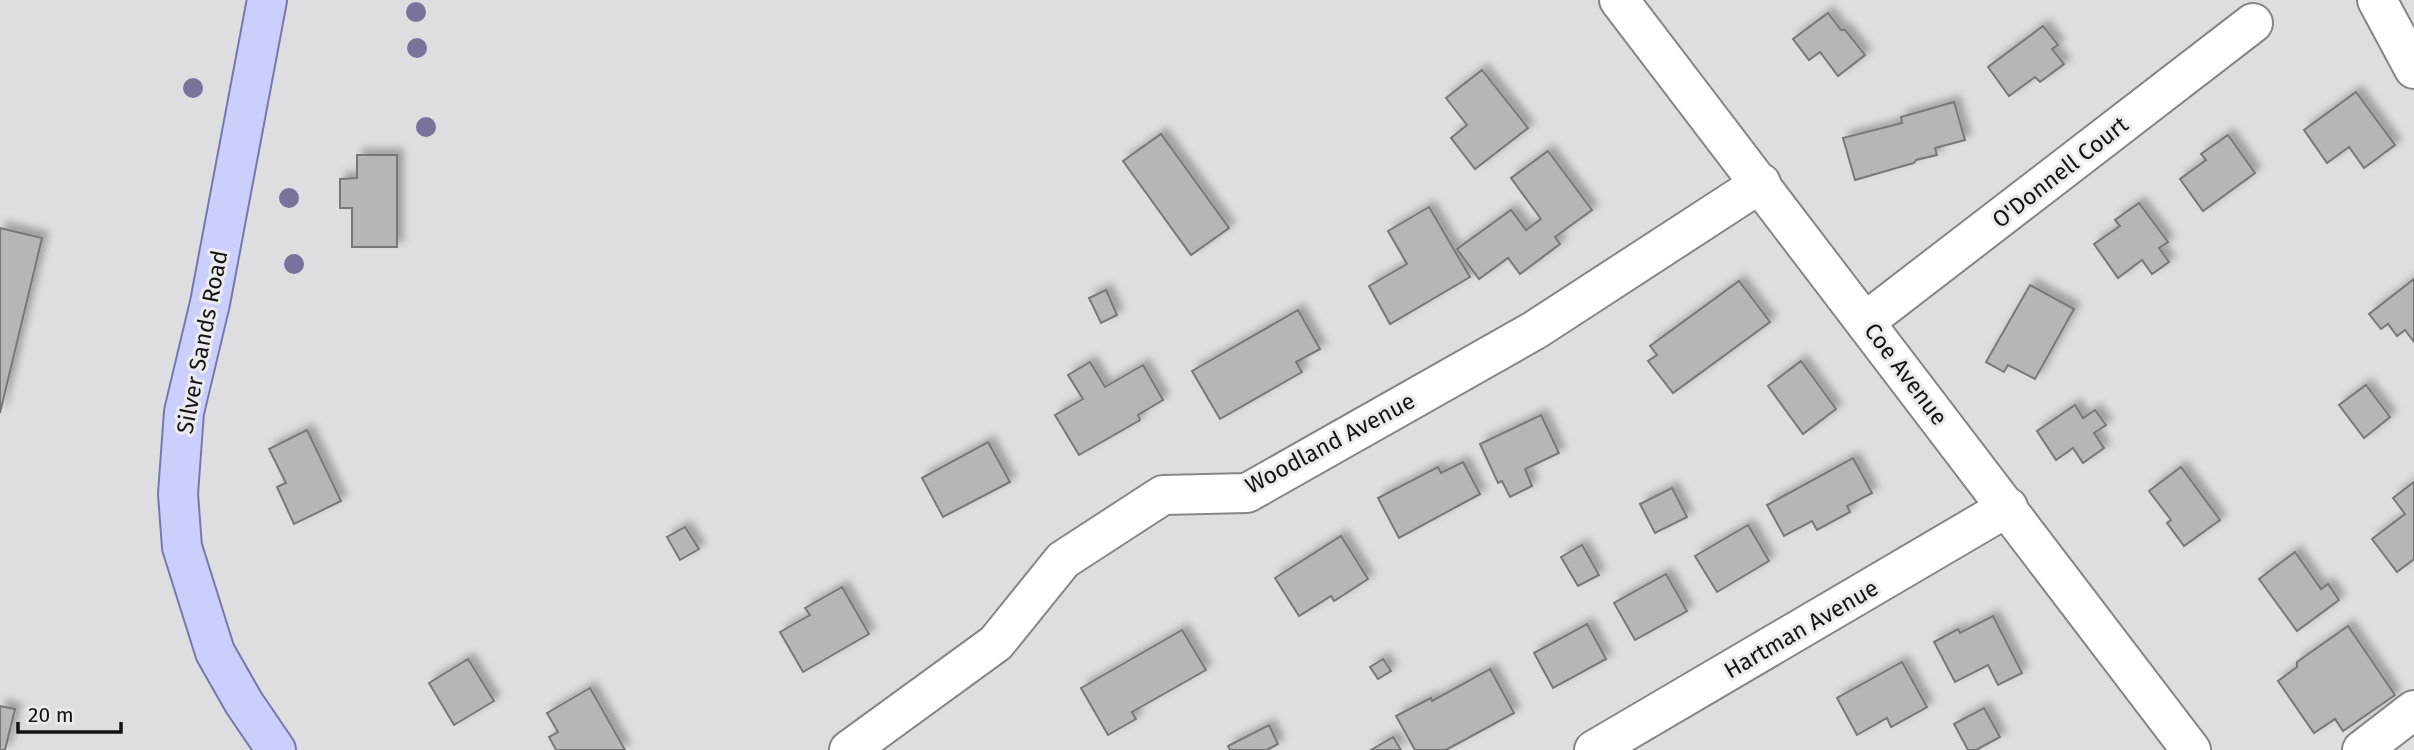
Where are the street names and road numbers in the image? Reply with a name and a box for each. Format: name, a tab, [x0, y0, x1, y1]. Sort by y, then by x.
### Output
street label: O'Donnell Court	[1986, 110, 2134, 234]
street label: Silver Sands Road	[170, 248, 234, 436]
street label: Coe Avenue	[1858, 317, 1954, 431]
street label: Woodland Avenue	[1240, 386, 1420, 500]
street label: Hartman Avenue	[1719, 574, 1883, 684]

